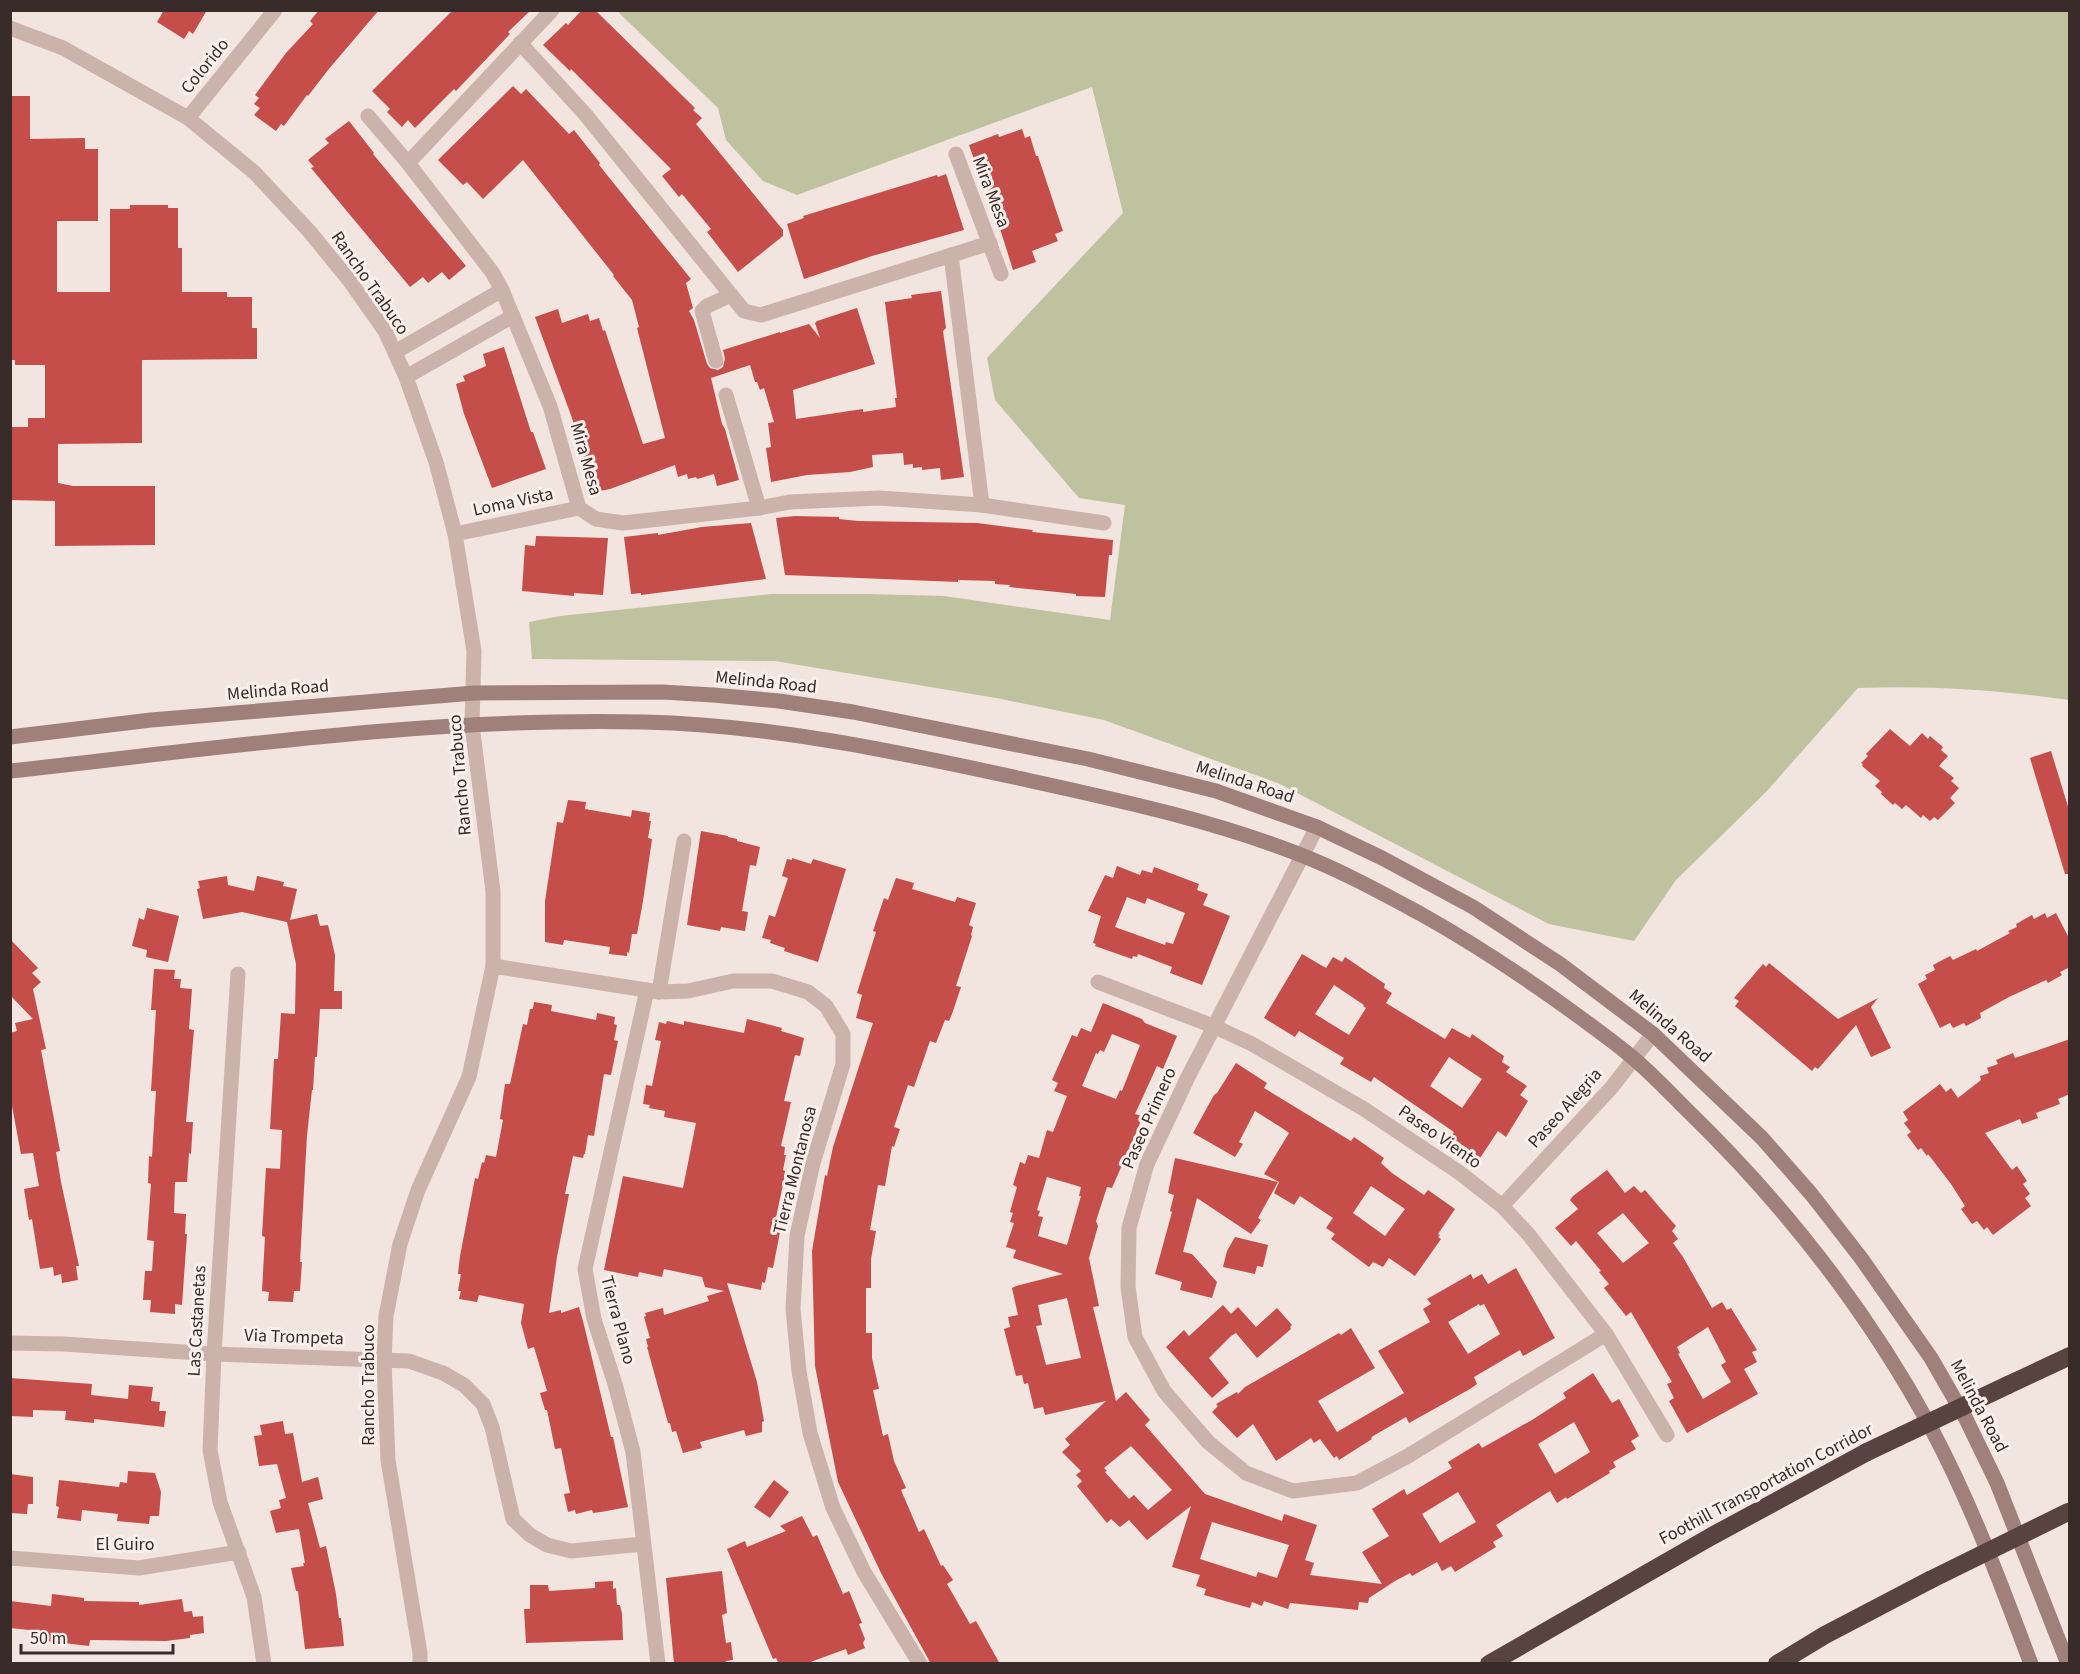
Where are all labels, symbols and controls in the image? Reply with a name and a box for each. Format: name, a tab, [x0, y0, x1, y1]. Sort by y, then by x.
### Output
street label: Colorido	[175, 33, 235, 99]
street label: Mira Mesa	[966, 153, 1016, 231]
street label: Rancho Trabuco	[325, 226, 415, 340]
street label: Mira Mesa	[564, 420, 608, 498]
street label: Loma Vista	[471, 481, 555, 523]
street label: Melinda Road	[714, 664, 818, 700]
street label: Melinda Road	[226, 673, 330, 707]
street label: Rancho Trabuco	[442, 713, 478, 837]
street label: Melinda Road	[1193, 754, 1297, 810]
street label: Melinda Road	[1623, 983, 1717, 1069]
street label: Paseo Alegria	[1522, 1062, 1608, 1154]
street label: Paseo Primero	[1115, 1063, 1183, 1173]
street label: Paseo Viento	[1393, 1099, 1487, 1175]
street label: Tierra Montanosa	[767, 1103, 823, 1237]
street label: Las Castanetas	[182, 1265, 212, 1377]
street label: Tierra Plano	[594, 1273, 642, 1367]
street label: Via Trompeta	[244, 1323, 344, 1351]
street label: Rancho Trabuco	[356, 1324, 381, 1446]
street label: Melinda Road	[1944, 1355, 2014, 1457]
street label: Foothill Transportation Corridor	[1655, 1416, 1878, 1551]
street label: El Guiro	[96, 1532, 154, 1557]
scale bar	[21, 1617, 172, 1655]
text: 50 m	[30, 1626, 66, 1651]

